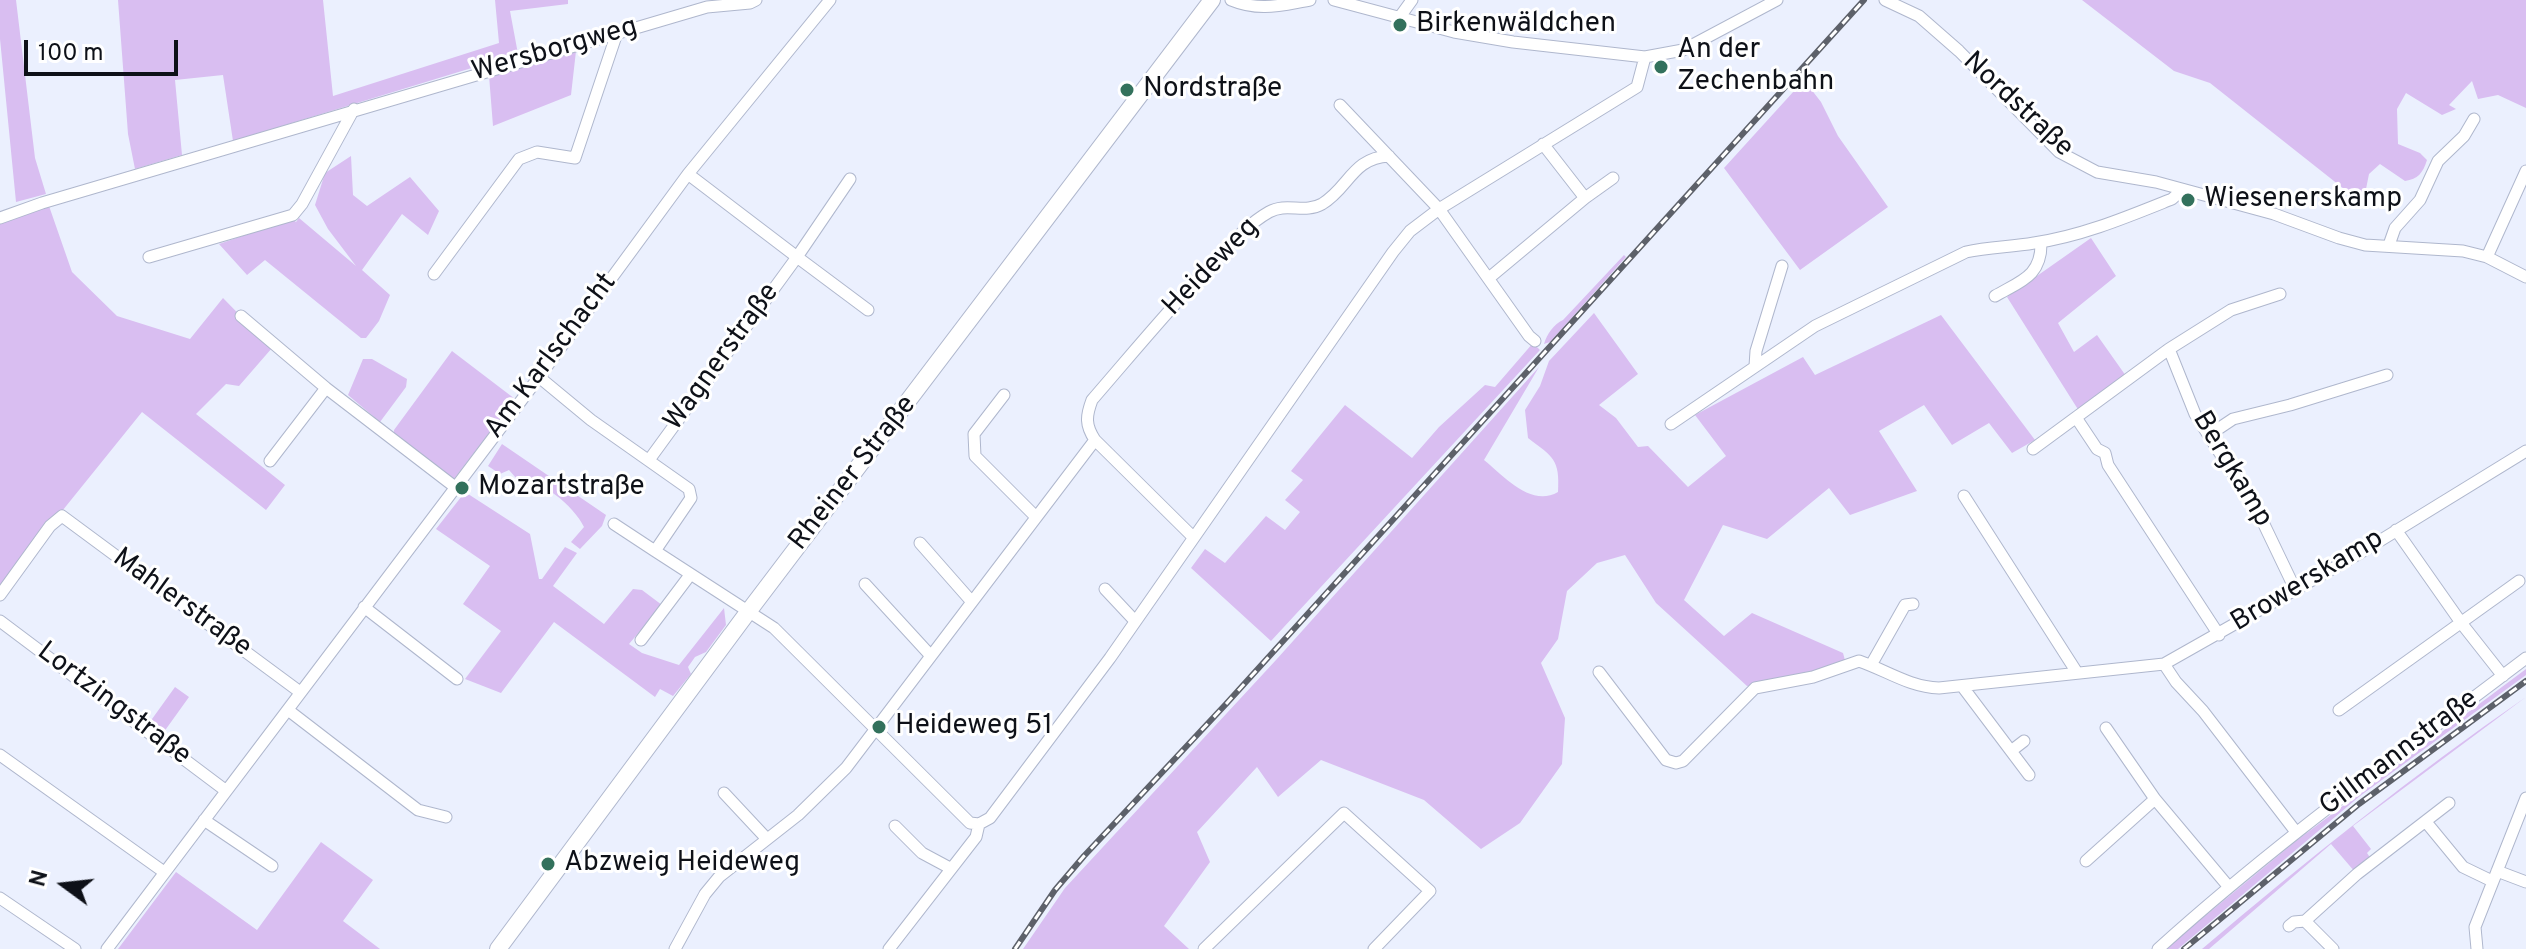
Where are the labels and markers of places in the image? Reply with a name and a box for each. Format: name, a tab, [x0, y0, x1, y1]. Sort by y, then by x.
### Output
place label: Birkenwäldchen	[1416, 8, 1616, 42]
marker: Birkenwäldchen	[1391, 16, 1409, 34]
place label: An der Zechenbahn	[1677, 34, 1834, 100]
marker: An der Zechenbahn	[1652, 58, 1670, 76]
place label: Nordstraße	[1143, 73, 1282, 107]
marker: Nordstraße	[1118, 81, 1136, 99]
place label: Wiesenerskamp	[2204, 183, 2402, 217]
marker: Wiesenerskamp	[2179, 191, 2197, 209]
place label: Mozartstraße	[478, 471, 645, 505]
marker: Mozartstraße	[453, 479, 471, 497]
place label: Heideweg 51	[895, 710, 1053, 744]
marker: Heideweg 51	[870, 718, 888, 736]
place label: Abzweig Heideweg	[564, 847, 800, 881]
marker: Abzweig Heideweg	[539, 855, 557, 873]

